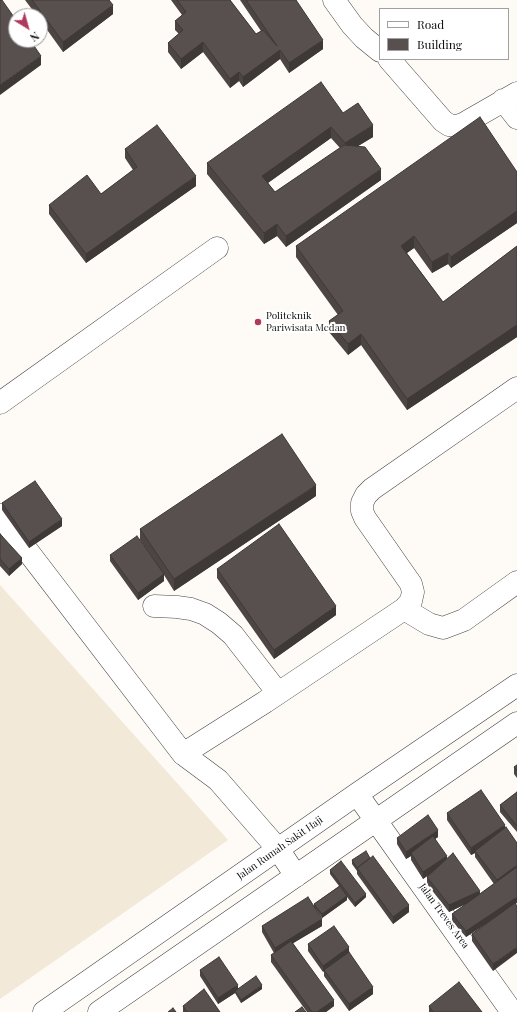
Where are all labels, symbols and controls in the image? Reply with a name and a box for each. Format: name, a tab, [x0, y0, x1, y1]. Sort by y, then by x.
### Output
north arrow	[8, 8, 48, 48]
legend	[379, 8, 509, 60]
text: Road	[417, 16, 444, 32]
text: N	[27, 29, 43, 46]
text: Building	[417, 36, 462, 52]
place label: Politeknik Pariwisata Medan	[266, 310, 346, 334]
marker: Politeknik Pariwisata Medan	[253, 317, 263, 327]
street label: Jalan Rumah Sakit Haji	[235, 814, 325, 882]
street label: Jalan Treves Area	[416, 881, 472, 951]

